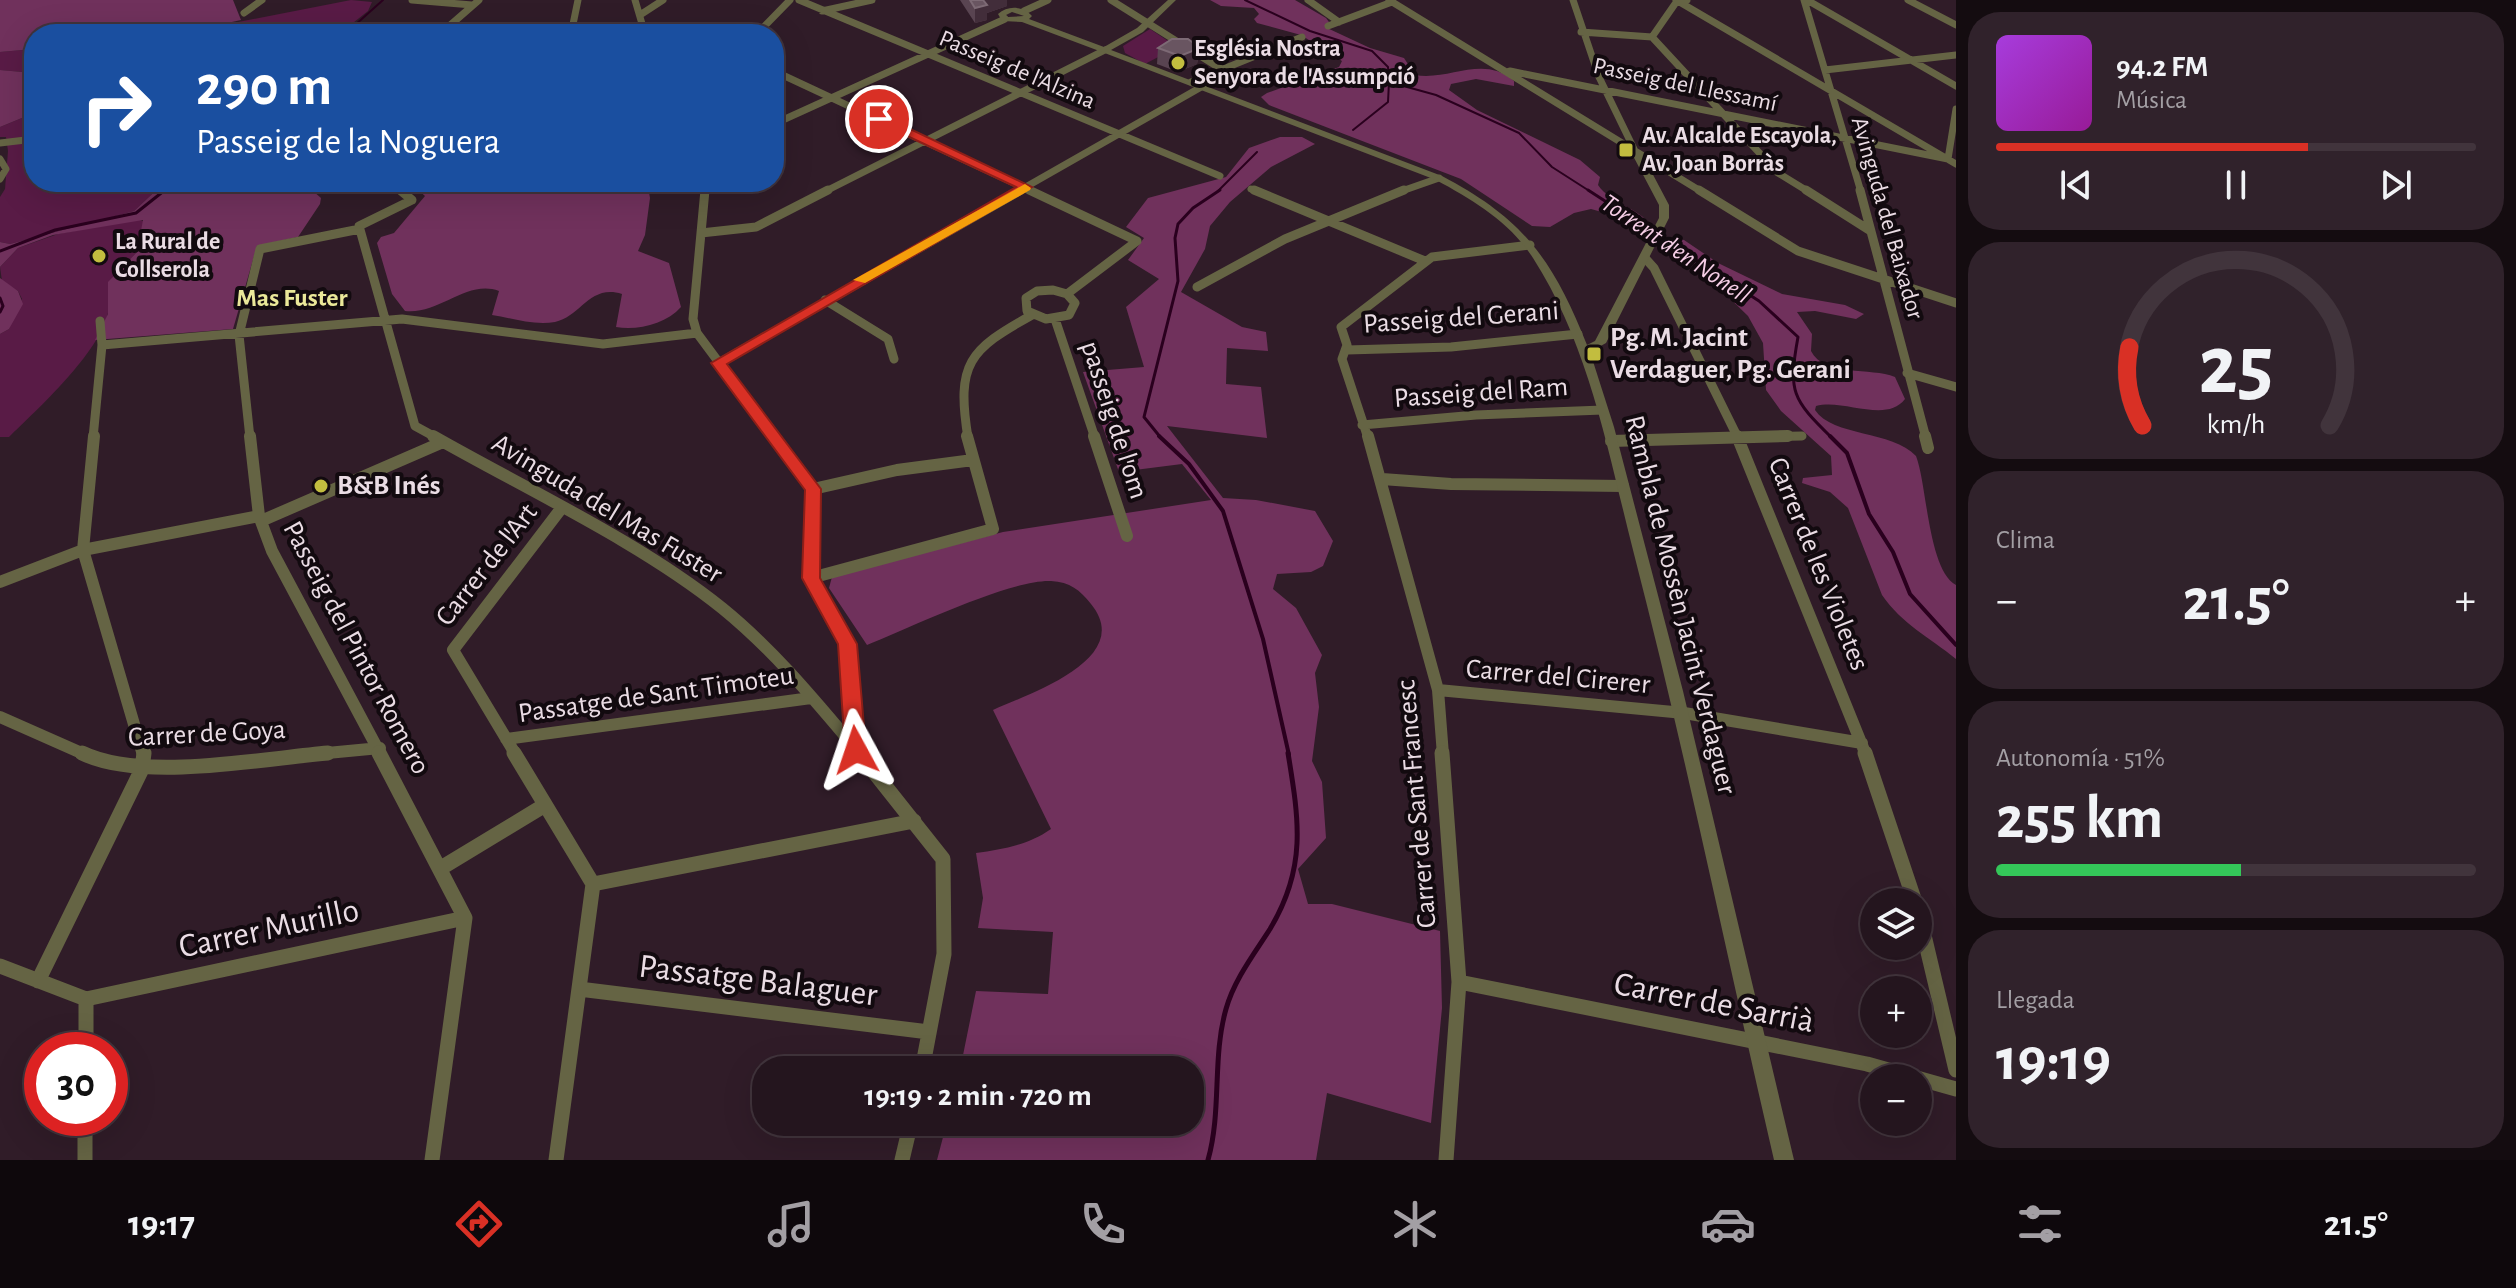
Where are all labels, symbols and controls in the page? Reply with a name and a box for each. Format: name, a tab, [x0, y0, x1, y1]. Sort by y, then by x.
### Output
street label: Passeig de l'Alzina	[935, 26, 1099, 114]
place label: Església Nostra Senyora de l'Assumpció	[1194, 37, 1415, 89]
text: 94.2 FM	[2116, 52, 2208, 82]
marker: Església Nostra Senyora de l'Assumpció	[1169, 54, 1187, 72]
street label: Passeig del Llessamí	[1591, 54, 1779, 116]
icon: right	[64, 56, 168, 160]
text: 290 m	[196, 59, 332, 115]
pin	[845, 85, 913, 153]
text: Música	[2116, 87, 2187, 113]
icon: arrive	[857, 97, 901, 141]
street label: Avinguda del Baixador	[1847, 114, 1927, 322]
text: Passeig de la Noguera	[196, 124, 500, 160]
place label: Av. Alcalde Escayola, Av. Joan Borràs	[1642, 124, 1837, 176]
marker: Av. Alcalde Escayola, Av. Joan Borràs	[1617, 141, 1635, 159]
icon: previous	[2054, 163, 2098, 207]
icon: pause	[2214, 163, 2258, 207]
icon: next	[2374, 163, 2418, 207]
water label: Torrent d'en Nonell	[1596, 189, 1756, 309]
place label: La Rural de Collserola	[115, 230, 220, 282]
marker: La Rural de Collserola	[90, 247, 108, 265]
district label: Mas Fuster	[236, 285, 348, 311]
street label: Passeig del Gerani	[1362, 297, 1560, 339]
place label: Pg. M. Jacint Verdaguer, Pg. Gerani	[1610, 324, 1851, 384]
text: 25	[2198, 325, 2274, 409]
street label: passeig de l'om	[1075, 338, 1153, 502]
marker: Pg. M. Jacint Verdaguer, Pg. Gerani	[1585, 345, 1603, 363]
street label: Passeig del Ram	[1393, 373, 1569, 413]
text: km/h	[2207, 411, 2265, 440]
street label: Rambla de Mossèn Jacint Verdaguer	[1619, 413, 1741, 797]
street label: Avinguda del Mas Fuster	[487, 429, 727, 589]
street label: Carrer de les Violetes	[1763, 454, 1873, 674]
place label: B&B Inés	[337, 472, 440, 500]
marker: B&B Inés	[312, 477, 330, 495]
street label: Carrer de l'Art	[431, 499, 543, 631]
street label: Passeig del Pintor Romero	[277, 517, 435, 779]
text: Clima	[1996, 527, 2055, 553]
text: 21.5°	[2182, 571, 2290, 631]
text: −	[1996, 579, 2017, 623]
text: +	[2455, 579, 2476, 623]
street label: Carrer del Cirerer	[1465, 655, 1651, 699]
street label: Passatge de Sant Timoteu	[517, 662, 795, 728]
street label: Carrer de Sant Francesc	[1392, 679, 1442, 929]
position arrow	[814, 708, 898, 792]
street label: Carrer de Goya	[127, 716, 287, 752]
text: Autonomía · 51%	[1996, 745, 2165, 771]
text: 255 km	[1996, 789, 2163, 849]
map controls	[1860, 888, 1932, 1136]
button: layers	[1860, 888, 1932, 960]
street label: Carrer Murillo	[176, 893, 362, 965]
street label: Passatge Balaguer	[637, 950, 879, 1012]
street label: Carrer de Sarrià	[1611, 967, 1817, 1039]
button: +	[1860, 976, 1932, 1048]
text: Llegada	[1996, 987, 2075, 1013]
text: 19:19	[1996, 1031, 2111, 1091]
speed limit sign: 30	[24, 1032, 128, 1136]
button: −	[1860, 1064, 1932, 1136]
text: 19:19 · 2 min · 720 m	[864, 1081, 1092, 1111]
icon: directions	[451, 1196, 507, 1252]
icon: music	[763, 1196, 819, 1252]
icon: phone	[1075, 1196, 1131, 1252]
icon: climate	[1387, 1196, 1443, 1252]
icon: car	[1700, 1196, 1756, 1252]
icon: filters	[2012, 1196, 2068, 1252]
text: 19:17	[128, 1206, 195, 1242]
text: 21.5°	[2324, 1206, 2388, 1242]

